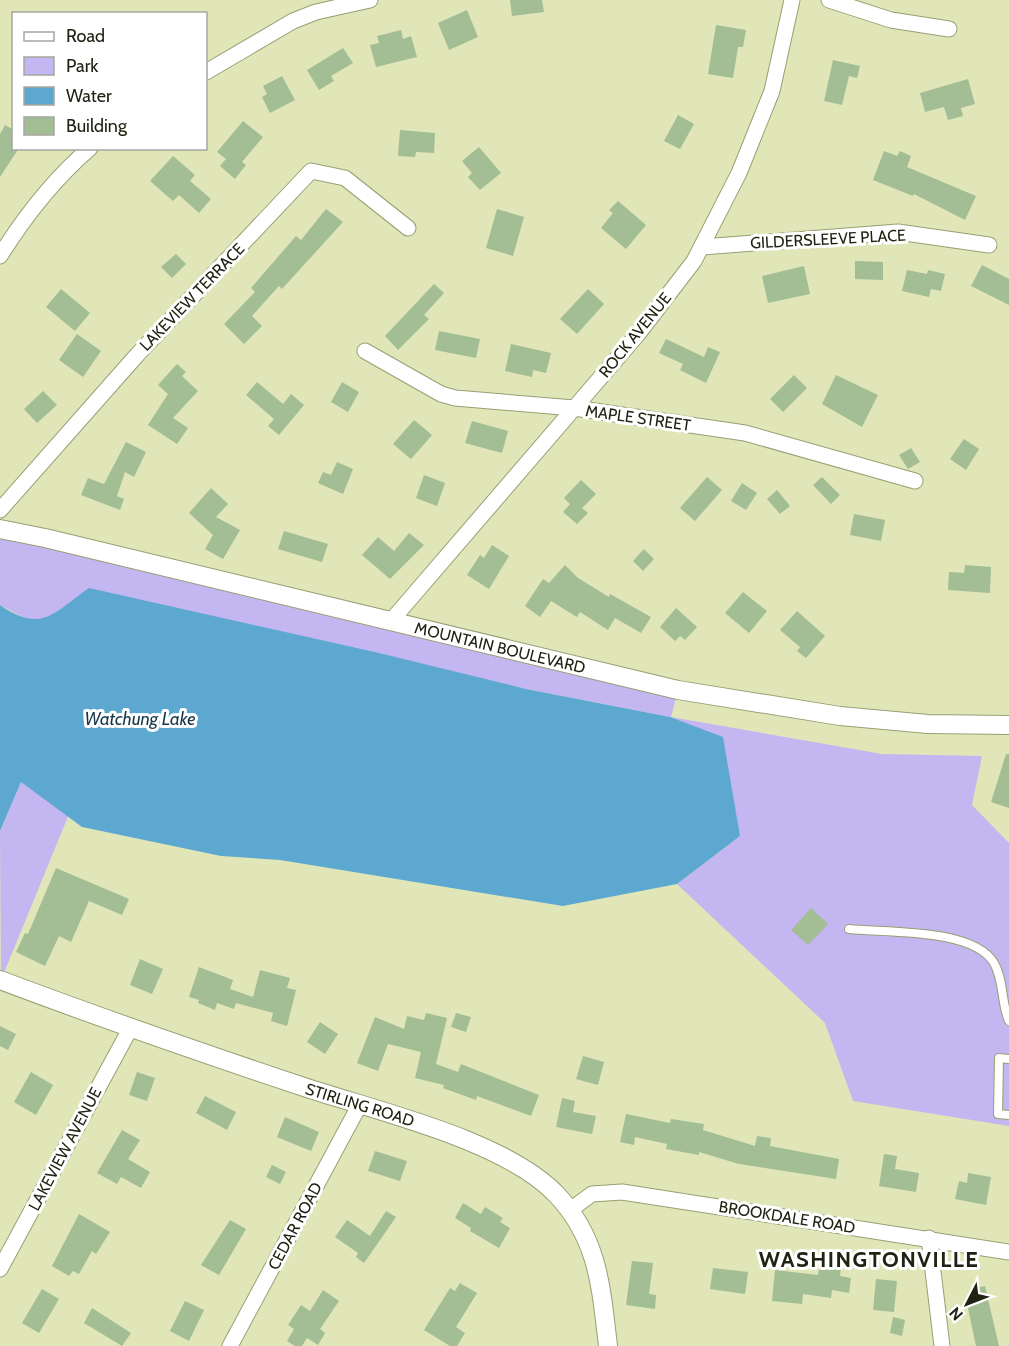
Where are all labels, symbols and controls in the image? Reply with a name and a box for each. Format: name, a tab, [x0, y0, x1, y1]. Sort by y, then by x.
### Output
legend	[12, 12, 207, 150]
text: Road	[66, 25, 105, 47]
text: Park	[66, 55, 99, 77]
text: Water	[66, 85, 112, 107]
text: Building	[66, 115, 128, 137]
street label: GILDERSLEEVE PLACE	[750, 225, 906, 253]
street label: LAKEVIEW TERRACE	[136, 239, 248, 355]
street label: ROCK AVENUE	[595, 289, 675, 381]
street label: MAPLE STREET	[584, 401, 692, 435]
street label: MOUNTAIN BOULEVARD	[413, 618, 588, 677]
water label: Watchung Lake	[84, 708, 196, 730]
street label: STIRLING ROAD	[303, 1079, 417, 1130]
street label: LAKEVIEW AVENUE	[25, 1084, 106, 1214]
street label: CEDAR ROAD	[264, 1179, 326, 1273]
street label: BROOKDALE ROAD	[717, 1197, 857, 1237]
district label: WASHINGTONVILLE	[759, 1246, 979, 1273]
north arrow	[937, 1274, 997, 1334]
text: N	[945, 1303, 967, 1324]

